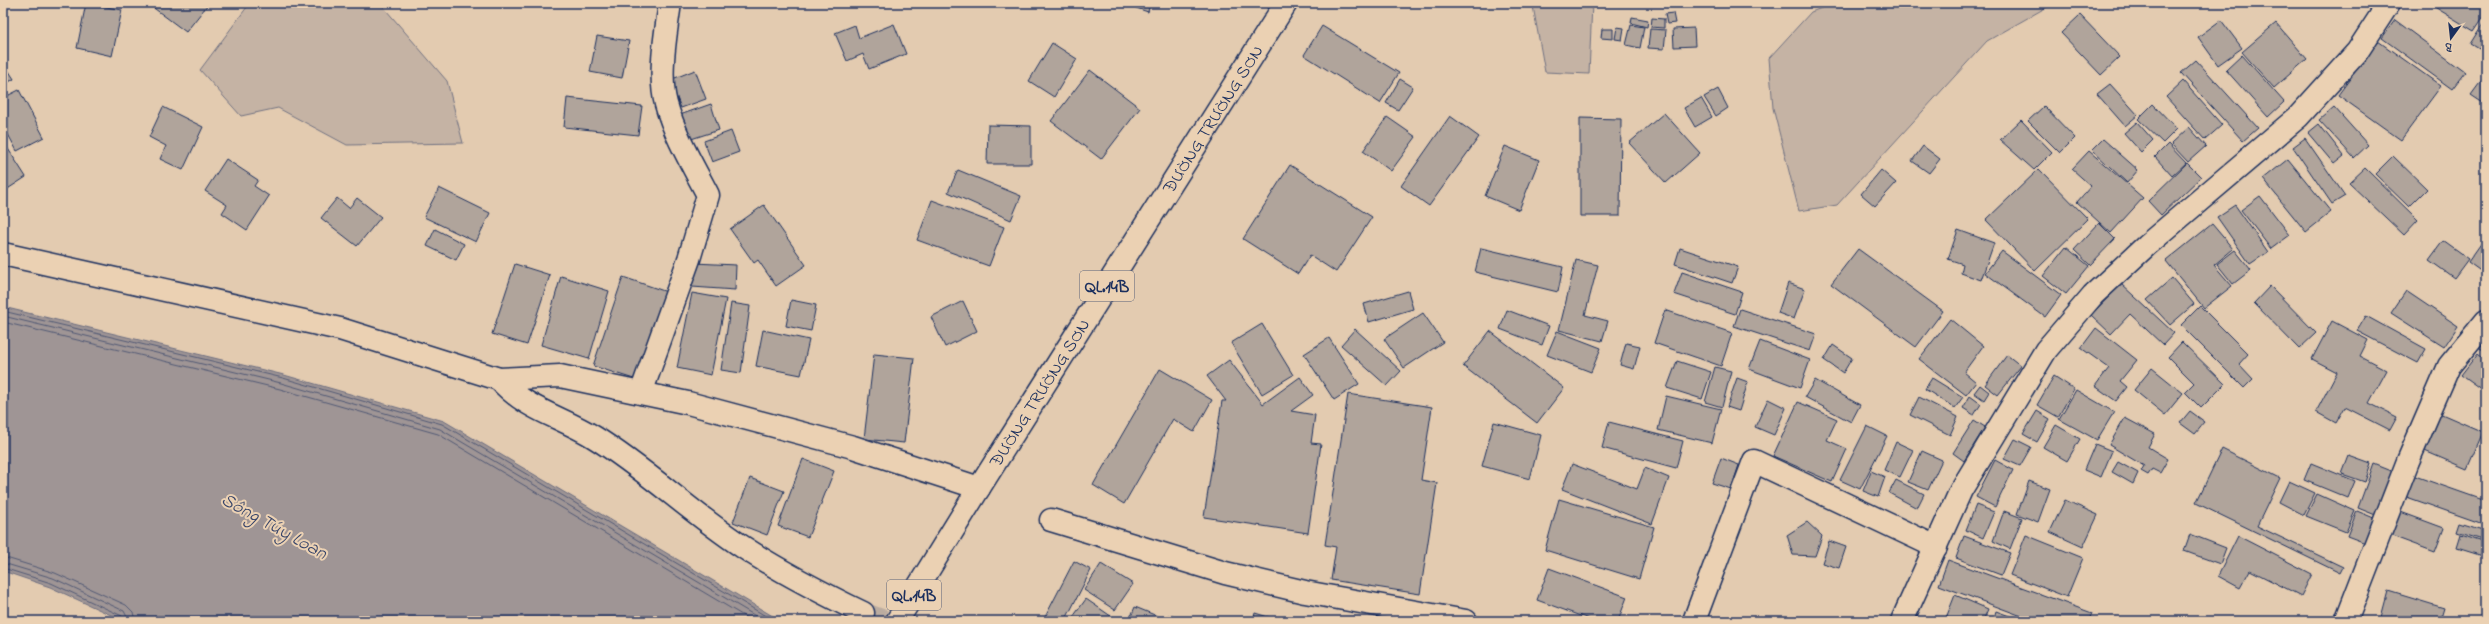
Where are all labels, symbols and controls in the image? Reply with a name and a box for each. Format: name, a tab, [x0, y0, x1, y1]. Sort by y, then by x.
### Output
north arrow	[2431, 18, 2471, 58]
text: B	[2442, 38, 2455, 56]
street label: ĐƯỜNG TRƯỜNG SƠN	[1157, 41, 1271, 200]
road number: QL.14B	[1080, 271, 1134, 301]
street label: ĐƯỜNG TRƯỜNG SƠN	[984, 314, 1098, 474]
water label: Sông Túy Loan	[216, 487, 332, 569]
road number: QL.14B	[887, 580, 941, 610]

